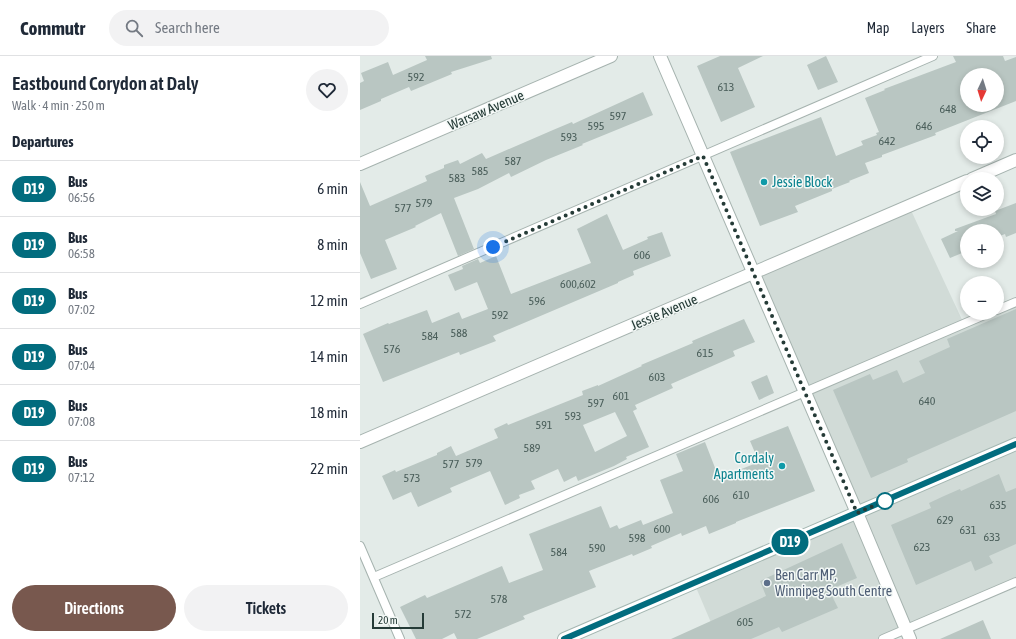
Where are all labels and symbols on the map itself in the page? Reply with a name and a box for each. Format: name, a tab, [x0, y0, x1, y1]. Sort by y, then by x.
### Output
north arrow	[960, 68, 1004, 112]
house number: 592	[408, 70, 424, 84]
house number: 613	[718, 80, 734, 94]
street label: Warsaw Avenue	[446, 87, 526, 133]
house number: 648	[940, 102, 957, 116]
house number: 597	[610, 109, 627, 123]
house number: 595	[588, 119, 604, 133]
house number: 646	[916, 119, 933, 133]
house number: 593	[561, 130, 577, 144]
house number: 642	[879, 134, 895, 148]
house number: 587	[505, 154, 522, 168]
house number: 585	[472, 164, 488, 178]
house number: 583	[449, 171, 465, 185]
place label: Jessie Block	[772, 174, 832, 190]
marker: Jessie Block	[759, 177, 769, 187]
house number: 579	[416, 196, 433, 210]
house number: 577	[395, 201, 412, 215]
your location	[483, 237, 503, 257]
house number: 606	[634, 248, 651, 262]
house number: 600,602	[560, 277, 596, 291]
street label: Jessie Avenue	[628, 291, 700, 333]
house number: 596	[529, 294, 546, 308]
house number: 592	[492, 308, 508, 322]
house number: 588	[451, 326, 468, 340]
house number: 584	[422, 329, 439, 343]
house number: 576	[384, 342, 401, 356]
house number: 615	[697, 346, 713, 360]
house number: 603	[649, 370, 665, 384]
house number: 601	[613, 389, 630, 403]
house number: 640	[919, 394, 936, 408]
house number: 597	[588, 396, 605, 410]
house number: 593	[565, 409, 581, 423]
house number: 591	[536, 418, 553, 432]
house number: 589	[524, 441, 541, 455]
place label: Cordaly Apartments	[714, 450, 774, 482]
house number: 579	[466, 456, 483, 470]
house number: 577	[443, 457, 460, 471]
marker: Cordaly Apartments	[777, 461, 787, 471]
house number: 573	[404, 471, 420, 485]
house number: 610	[733, 488, 750, 502]
house number: 606	[703, 492, 720, 506]
unlabelled marker	[876, 492, 894, 510]
house number: 635	[990, 498, 1006, 512]
house number: 629	[937, 513, 954, 527]
house number: 600	[654, 522, 671, 536]
house number: 631	[960, 523, 977, 537]
line badge: D19	[767, 529, 813, 555]
house number: 633	[984, 530, 1000, 544]
house number: 598	[629, 531, 646, 545]
house number: 623	[914, 540, 930, 554]
house number: 590	[589, 541, 606, 555]
house number: 584	[551, 545, 568, 559]
place label: Ben Carr MP, Winnipeg South Centre	[775, 567, 892, 599]
marker: Ben Carr MP, Winnipeg South Centre	[762, 578, 772, 588]
house number: 578	[491, 592, 508, 606]
house number: 572	[455, 607, 471, 621]
scale bar	[372, 611, 424, 630]
house number: 605	[737, 615, 753, 629]

